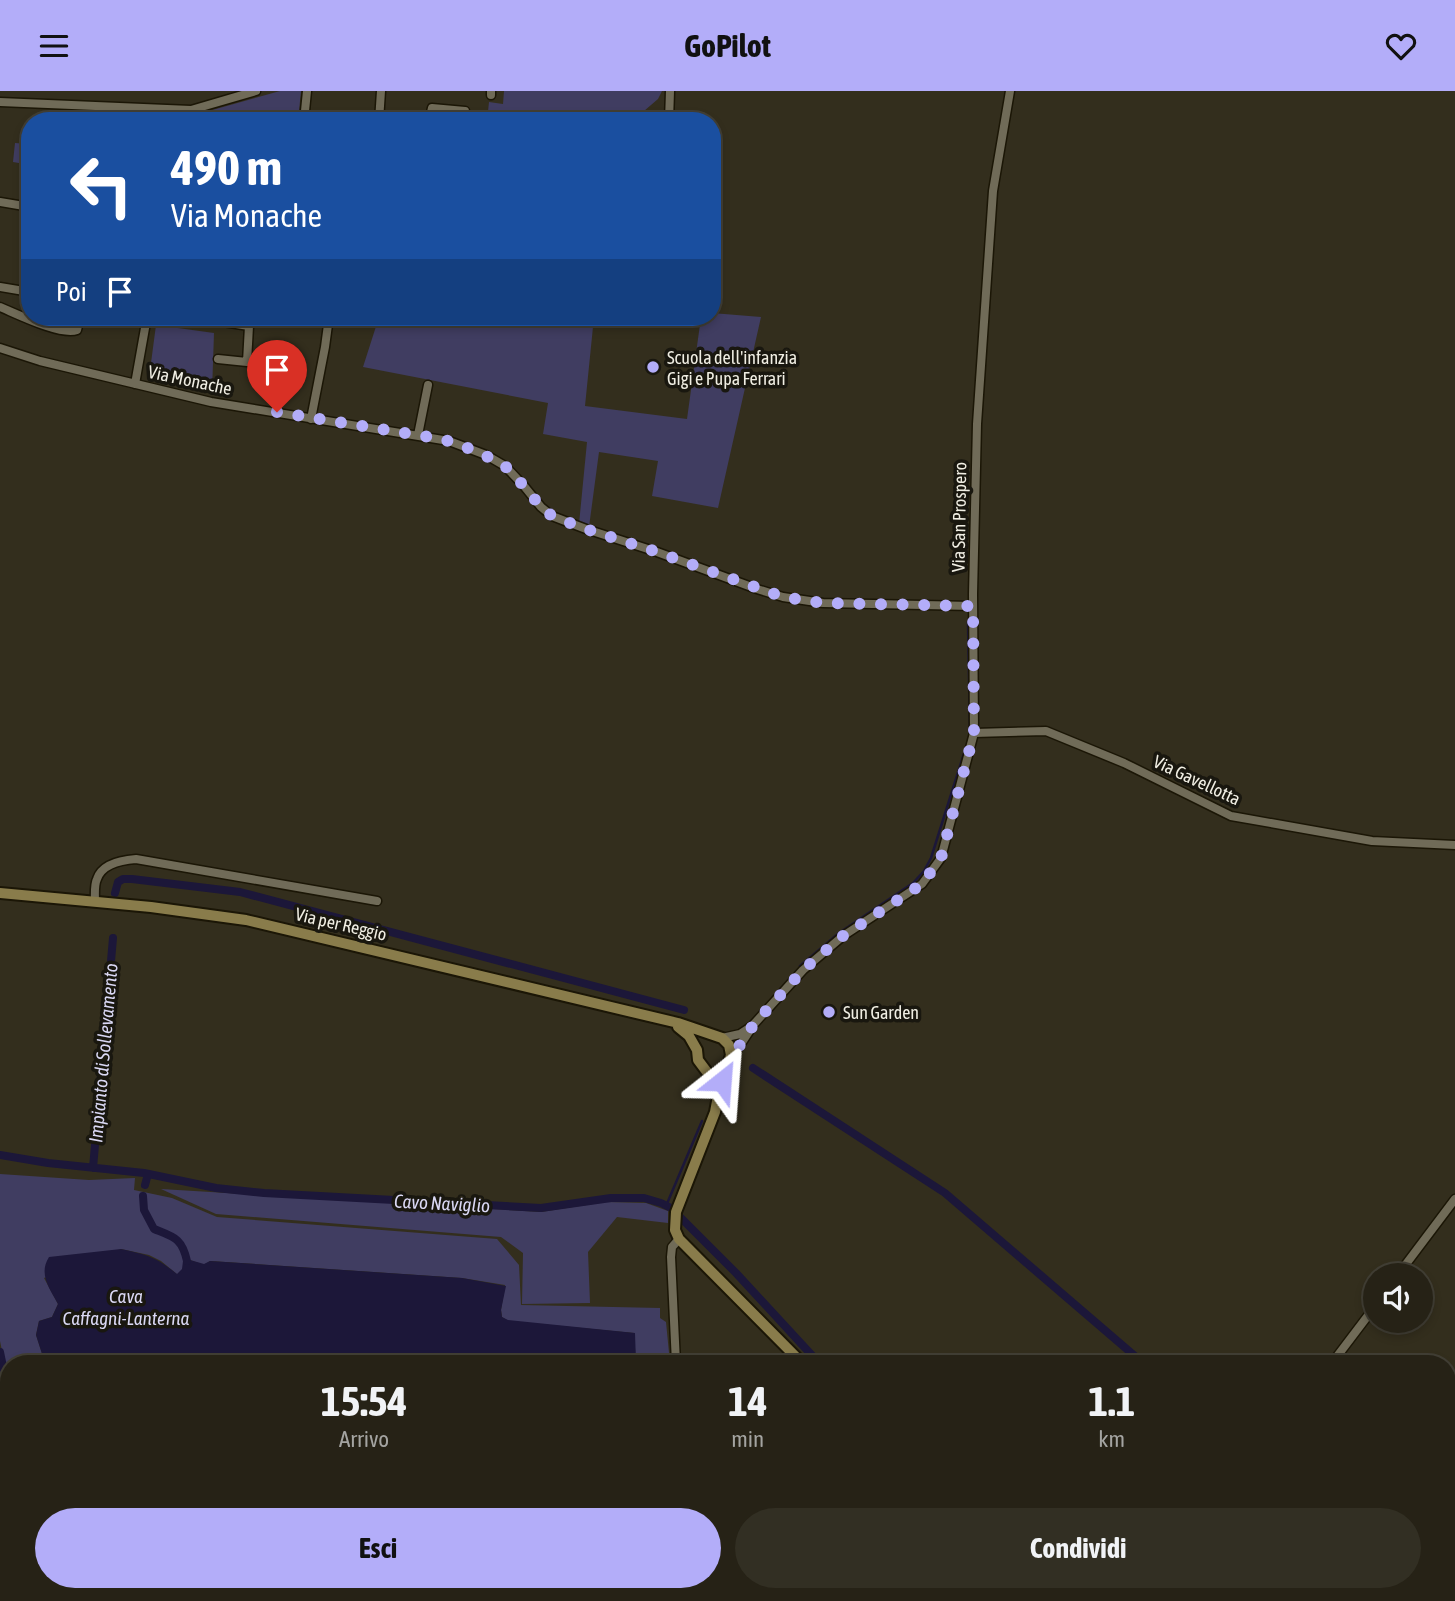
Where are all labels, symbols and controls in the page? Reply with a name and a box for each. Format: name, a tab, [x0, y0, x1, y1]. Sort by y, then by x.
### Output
icon: menu	[35, 27, 73, 65]
text: GoPilot	[684, 27, 771, 64]
icon: heart	[1382, 27, 1420, 65]
text: 490 m	[171, 139, 282, 195]
icon: left	[56, 140, 147, 231]
text: Via Monache	[171, 197, 322, 234]
icon: arrive	[101, 273, 139, 311]
text: Poi	[56, 277, 87, 307]
pin	[247, 340, 307, 412]
place label: Scuola dell'infanzia Gigi e Pupa Ferrari	[667, 347, 797, 389]
icon: arrive	[258, 351, 296, 389]
marker: Scuola dell'infanzia Gigi e Pupa Ferrari	[645, 359, 661, 375]
street label: Via Monache	[146, 361, 234, 399]
street label: Via San Prospero	[948, 462, 970, 572]
street label: Via Gavellotta	[1150, 751, 1244, 809]
street label: Via per Reggio	[293, 903, 389, 945]
water label: Impianto di Sollevamento	[84, 962, 122, 1144]
place label: Sun Garden	[843, 1002, 919, 1023]
marker: Sun Garden	[821, 1004, 837, 1020]
position arrow	[685, 1044, 759, 1118]
water label: Cavo Naviglio	[393, 1190, 491, 1217]
map controls	[1363, 1263, 1433, 1333]
button: sound	[1363, 1263, 1433, 1333]
water label: Cava Caffagni-Lanterna	[63, 1285, 190, 1329]
text: 15:54	[321, 1377, 407, 1425]
text: 14	[728, 1377, 767, 1425]
text: 1.1	[1088, 1377, 1135, 1425]
text: Arrivo	[339, 1426, 389, 1452]
text: min	[731, 1426, 764, 1452]
text: km	[1098, 1426, 1125, 1452]
button: Esci	[35, 1508, 721, 1588]
button: Condividi	[735, 1508, 1421, 1588]

